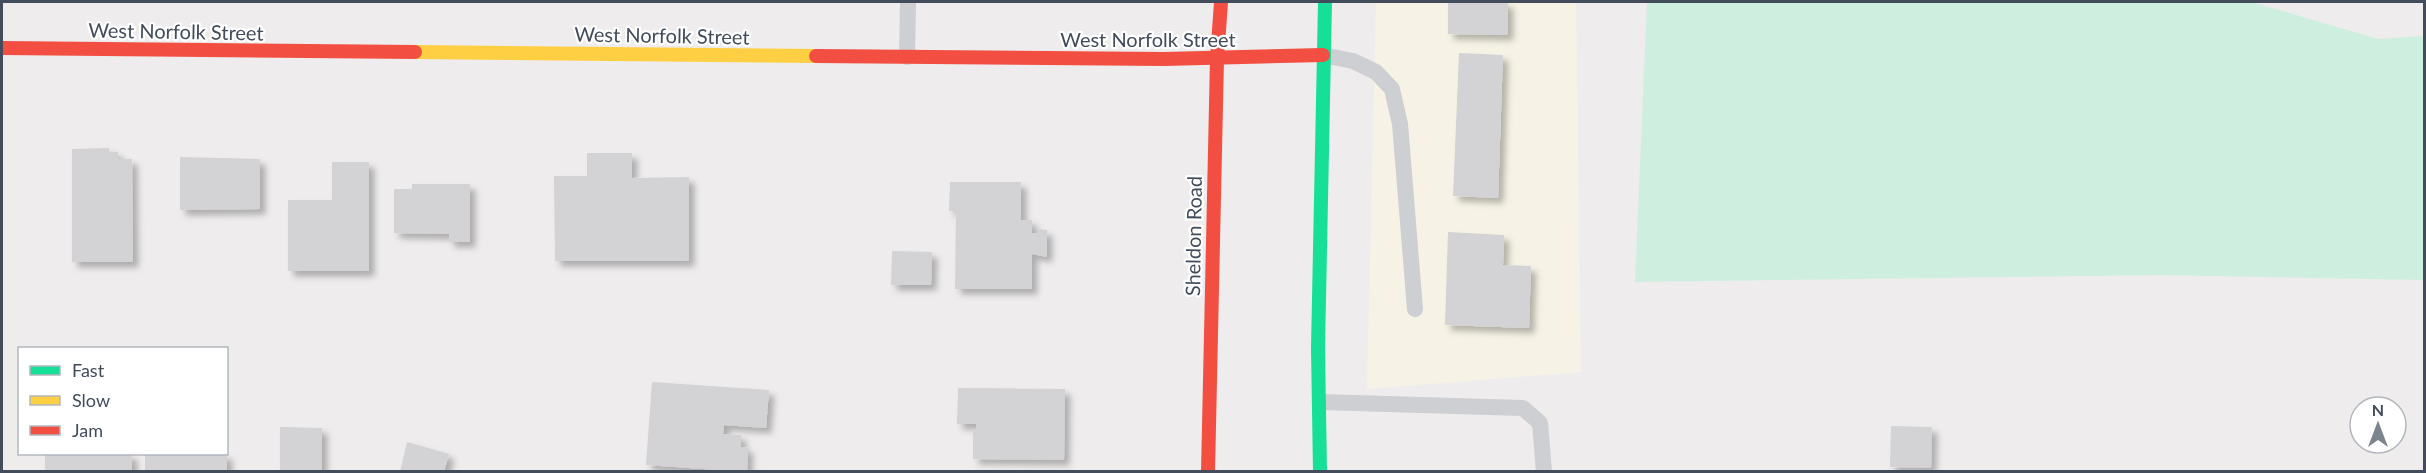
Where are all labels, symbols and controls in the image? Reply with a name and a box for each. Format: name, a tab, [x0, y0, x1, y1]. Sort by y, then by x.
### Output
street label: West Norfolk Street	[88, 17, 264, 45]
street label: West Norfolk Street	[574, 21, 750, 49]
street label: West Norfolk Street	[1060, 27, 1236, 51]
street label: Sheldon Road	[1180, 176, 1206, 296]
legend	[18, 347, 228, 455]
text: Fast	[72, 359, 105, 381]
text: Slow	[72, 389, 110, 411]
north arrow	[2348, 395, 2408, 455]
text: N	[2372, 400, 2384, 419]
text: Jam	[72, 419, 103, 441]

